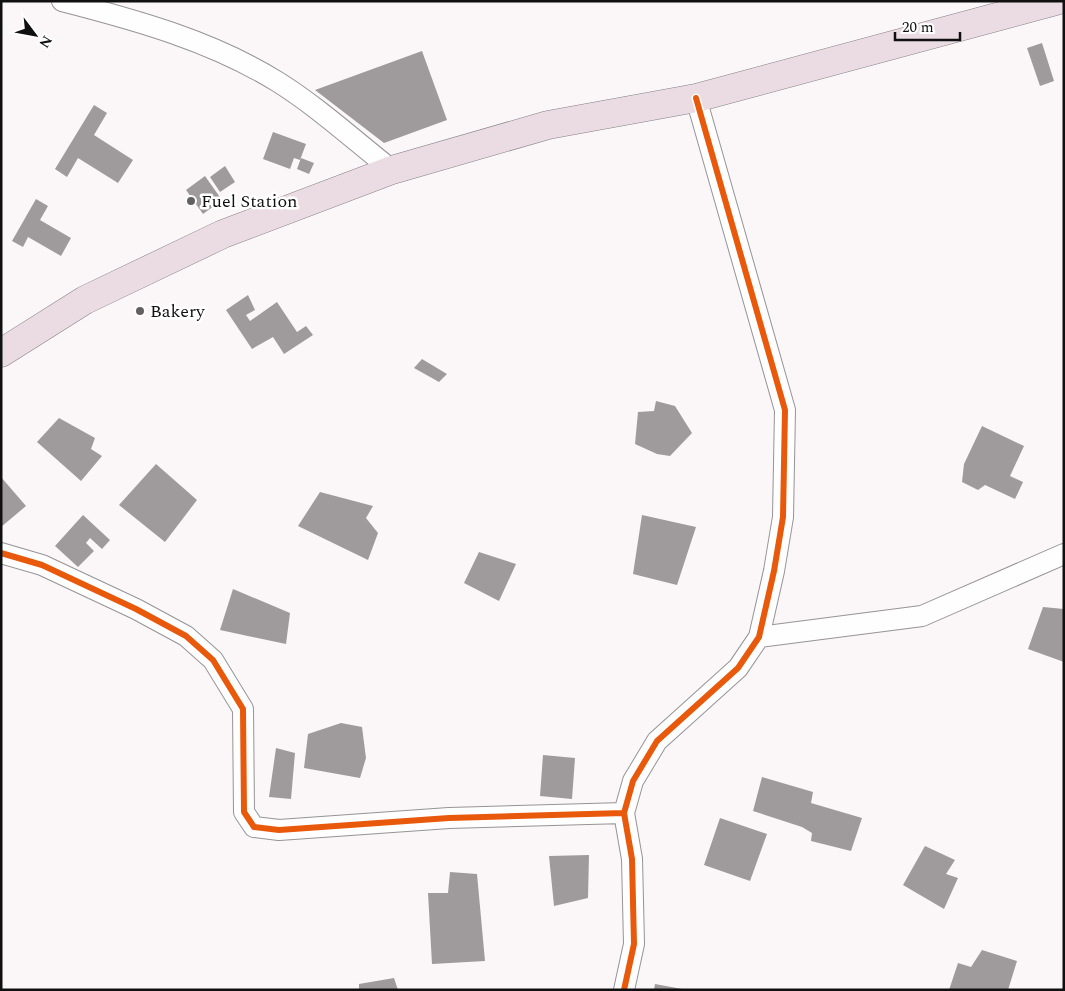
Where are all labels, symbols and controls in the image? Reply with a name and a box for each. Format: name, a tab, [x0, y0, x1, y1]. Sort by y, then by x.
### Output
north arrow	[10, 10, 60, 60]
scale bar	[895, 10, 960, 42]
text: 20 m	[902, 16, 934, 39]
text: N	[34, 31, 58, 52]
place label: Fuel Station	[201, 188, 298, 215]
marker: Fuel Station	[185, 195, 197, 207]
place label: Bakery	[150, 298, 206, 325]
marker: Bakery	[134, 305, 146, 317]

